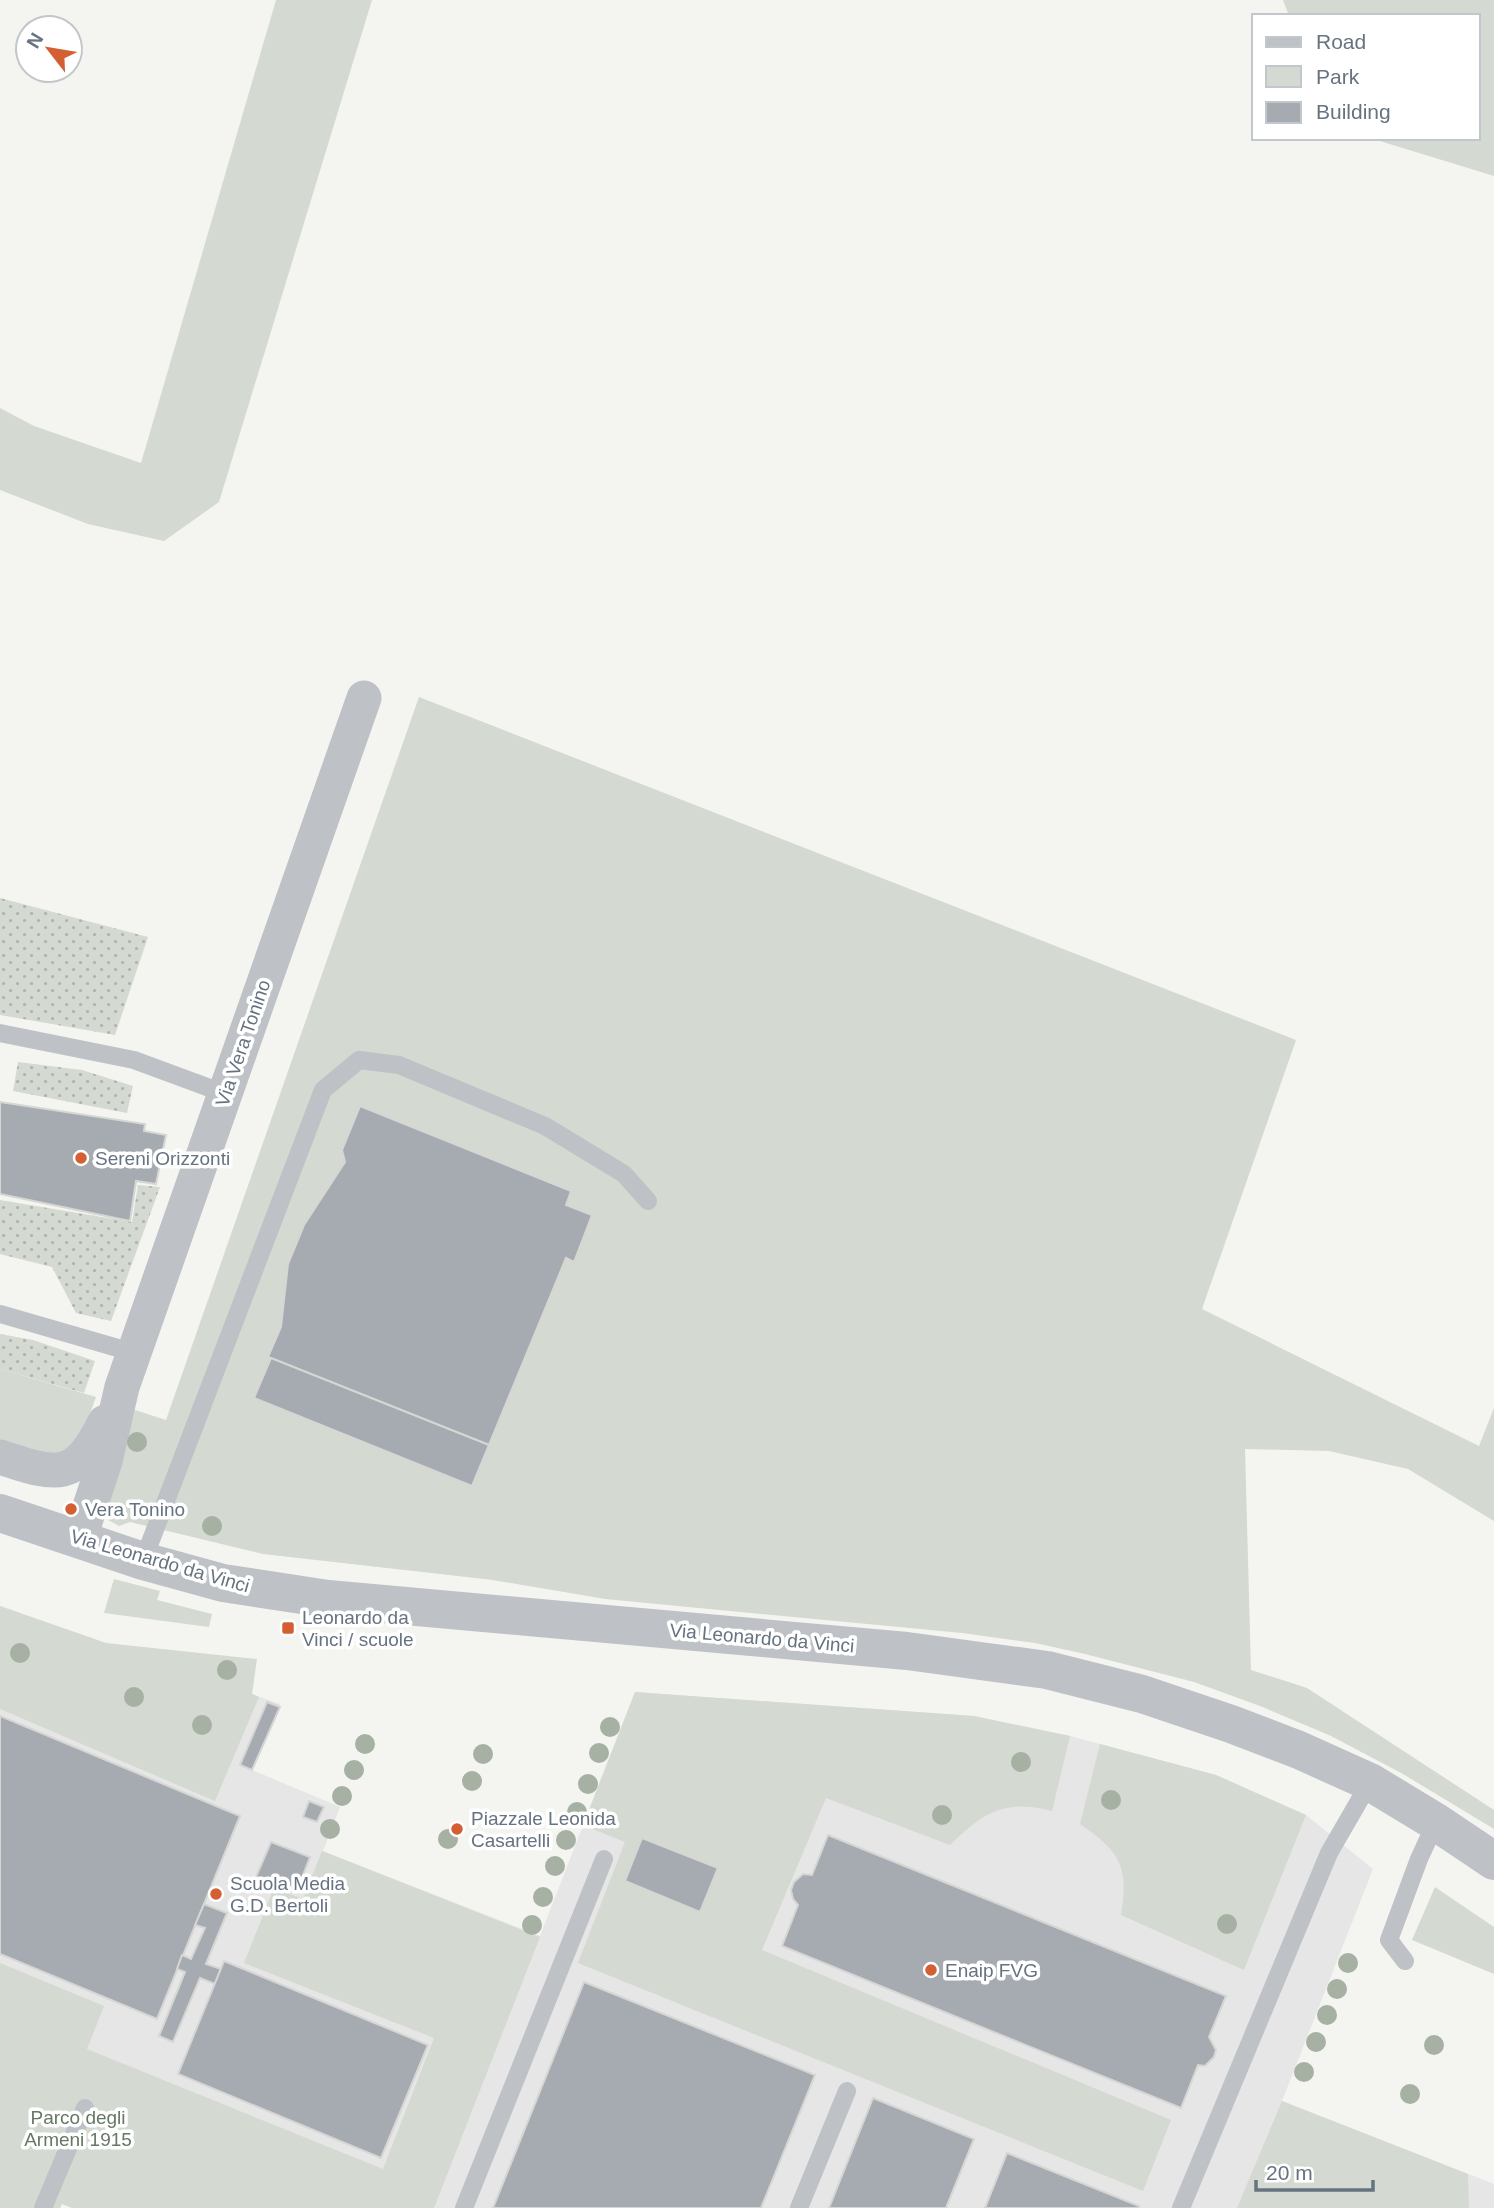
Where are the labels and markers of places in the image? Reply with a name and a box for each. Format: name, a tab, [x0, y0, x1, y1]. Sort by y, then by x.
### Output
place label: Sereni Orizzonti	[95, 1148, 230, 1169]
marker: Sereni Orizzonti	[73, 1150, 89, 1166]
place label: Vera Tonino	[85, 1499, 185, 1520]
marker: Vera Tonino	[63, 1501, 79, 1517]
place label: Leonardo da Vinci / scuole	[302, 1607, 414, 1650]
marker: Leonardo da Vinci / scuole	[280, 1620, 296, 1636]
place label: Piazzale Leonida Casartelli	[471, 1808, 616, 1851]
marker: Piazzale Leonida Casartelli	[449, 1821, 465, 1837]
place label: Scuola Media G.D. Bertoli	[230, 1873, 346, 1916]
marker: Scuola Media G.D. Bertoli	[208, 1886, 224, 1902]
place label: Enaip FVG	[945, 1960, 1038, 1981]
marker: Enaip FVG	[923, 1962, 939, 1978]

